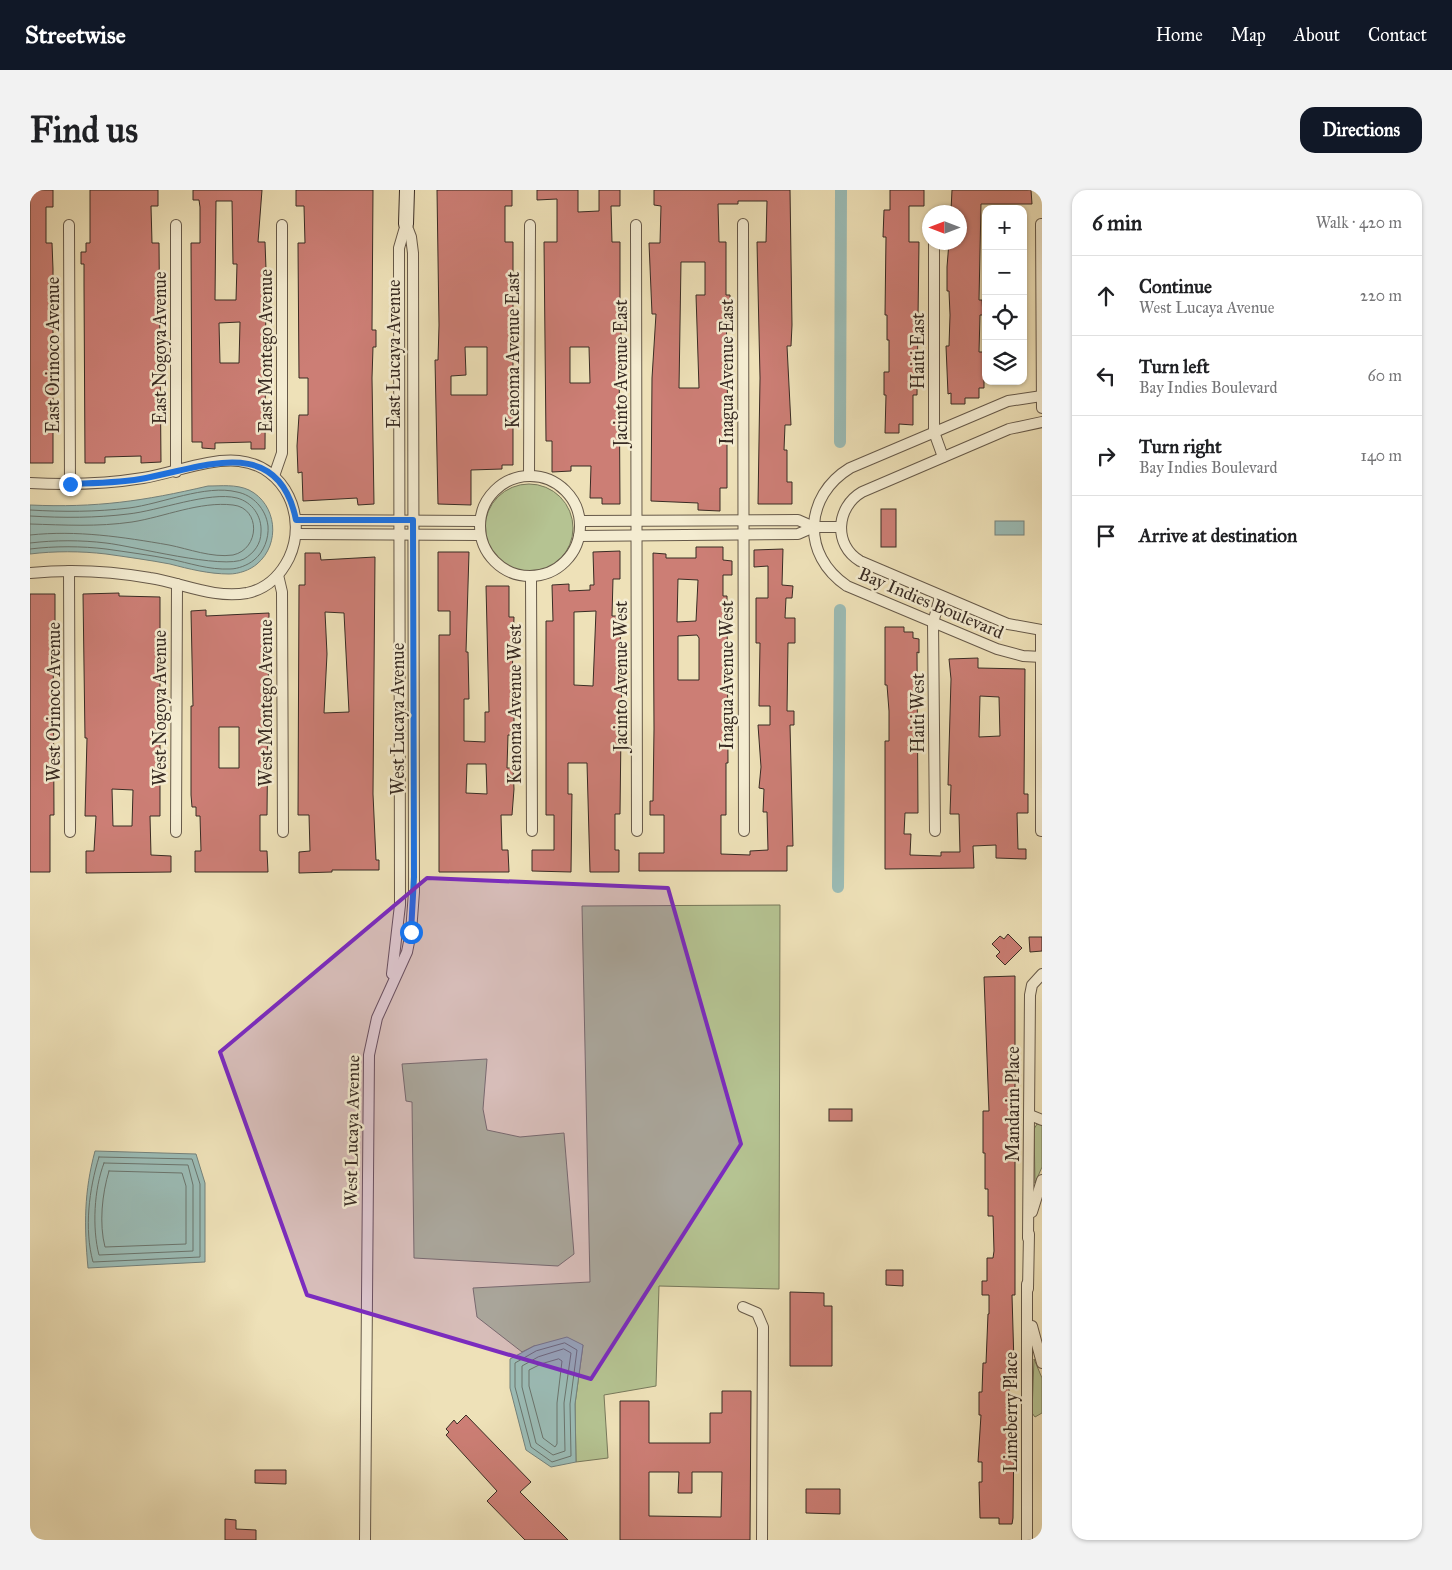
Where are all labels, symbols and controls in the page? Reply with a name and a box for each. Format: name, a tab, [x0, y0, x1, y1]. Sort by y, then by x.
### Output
text: Streetwise	[25, 20, 126, 50]
text: Home	[1156, 24, 1203, 46]
text: Map	[1231, 24, 1266, 46]
text: About	[1294, 24, 1340, 46]
text: Contact	[1368, 24, 1427, 46]
button: Directions	[1300, 107, 1422, 153]
text: Find us	[30, 109, 138, 152]
north arrow	[922, 205, 967, 250]
map controls	[982, 205, 1027, 385]
button: +	[982, 205, 1027, 250]
text: 6 min	[1092, 210, 1142, 236]
text: Walk · 420 m	[1316, 213, 1402, 232]
button: −	[982, 250, 1027, 295]
street label: East Montego Avenue	[255, 269, 278, 433]
street label: Kenoma Avenue East	[502, 271, 524, 428]
street label: East Nogoya Avenue	[149, 272, 172, 424]
text: Continue	[1139, 275, 1212, 298]
street label: East Orinoco Avenue	[42, 277, 64, 433]
street label: East Lucaya Avenue	[383, 279, 405, 429]
icon: ahead	[1092, 282, 1120, 310]
text: 220 m	[1360, 286, 1402, 305]
button: locate	[982, 295, 1027, 340]
street label: Inagua Avenue East	[716, 298, 739, 445]
text: West Lucaya Avenue	[1139, 298, 1274, 317]
street label: Jacinto Avenue East	[610, 299, 633, 449]
street label: Haiti East	[907, 312, 929, 389]
button: layers	[982, 340, 1027, 385]
text: Turn left	[1139, 355, 1209, 378]
icon: left	[1092, 362, 1120, 390]
text: 60 m	[1368, 366, 1402, 385]
text: Bay Indies Boulevard	[1139, 378, 1277, 397]
text: Turn right	[1139, 435, 1222, 458]
icon: right	[1092, 442, 1120, 470]
text: 140 m	[1361, 446, 1402, 465]
text: Bay Indies Boulevard	[1139, 458, 1277, 477]
route end	[59, 473, 82, 496]
icon: arrive	[1092, 522, 1120, 550]
text: Arrive at destination	[1139, 524, 1297, 547]
street label: Bay Indies Boulevard	[855, 562, 1007, 644]
street label: Jacinto Avenue West	[610, 600, 633, 753]
street label: Inagua Avenue West	[716, 600, 739, 750]
street label: West Montego Avenue	[255, 619, 278, 787]
street label: West Orinoco Avenue	[43, 622, 65, 782]
street label: Kenoma Avenue West	[504, 623, 526, 784]
street label: West Nogoya Avenue	[149, 630, 172, 786]
street label: West Lucaya Avenue	[387, 643, 409, 795]
street label: Haiti West	[907, 672, 929, 753]
route start	[400, 921, 423, 944]
street label: Mandarin Place	[1002, 1046, 1024, 1162]
street label: West Lucaya Avenue	[340, 1055, 364, 1207]
street label: Limeberry Place	[1000, 1352, 1022, 1472]

